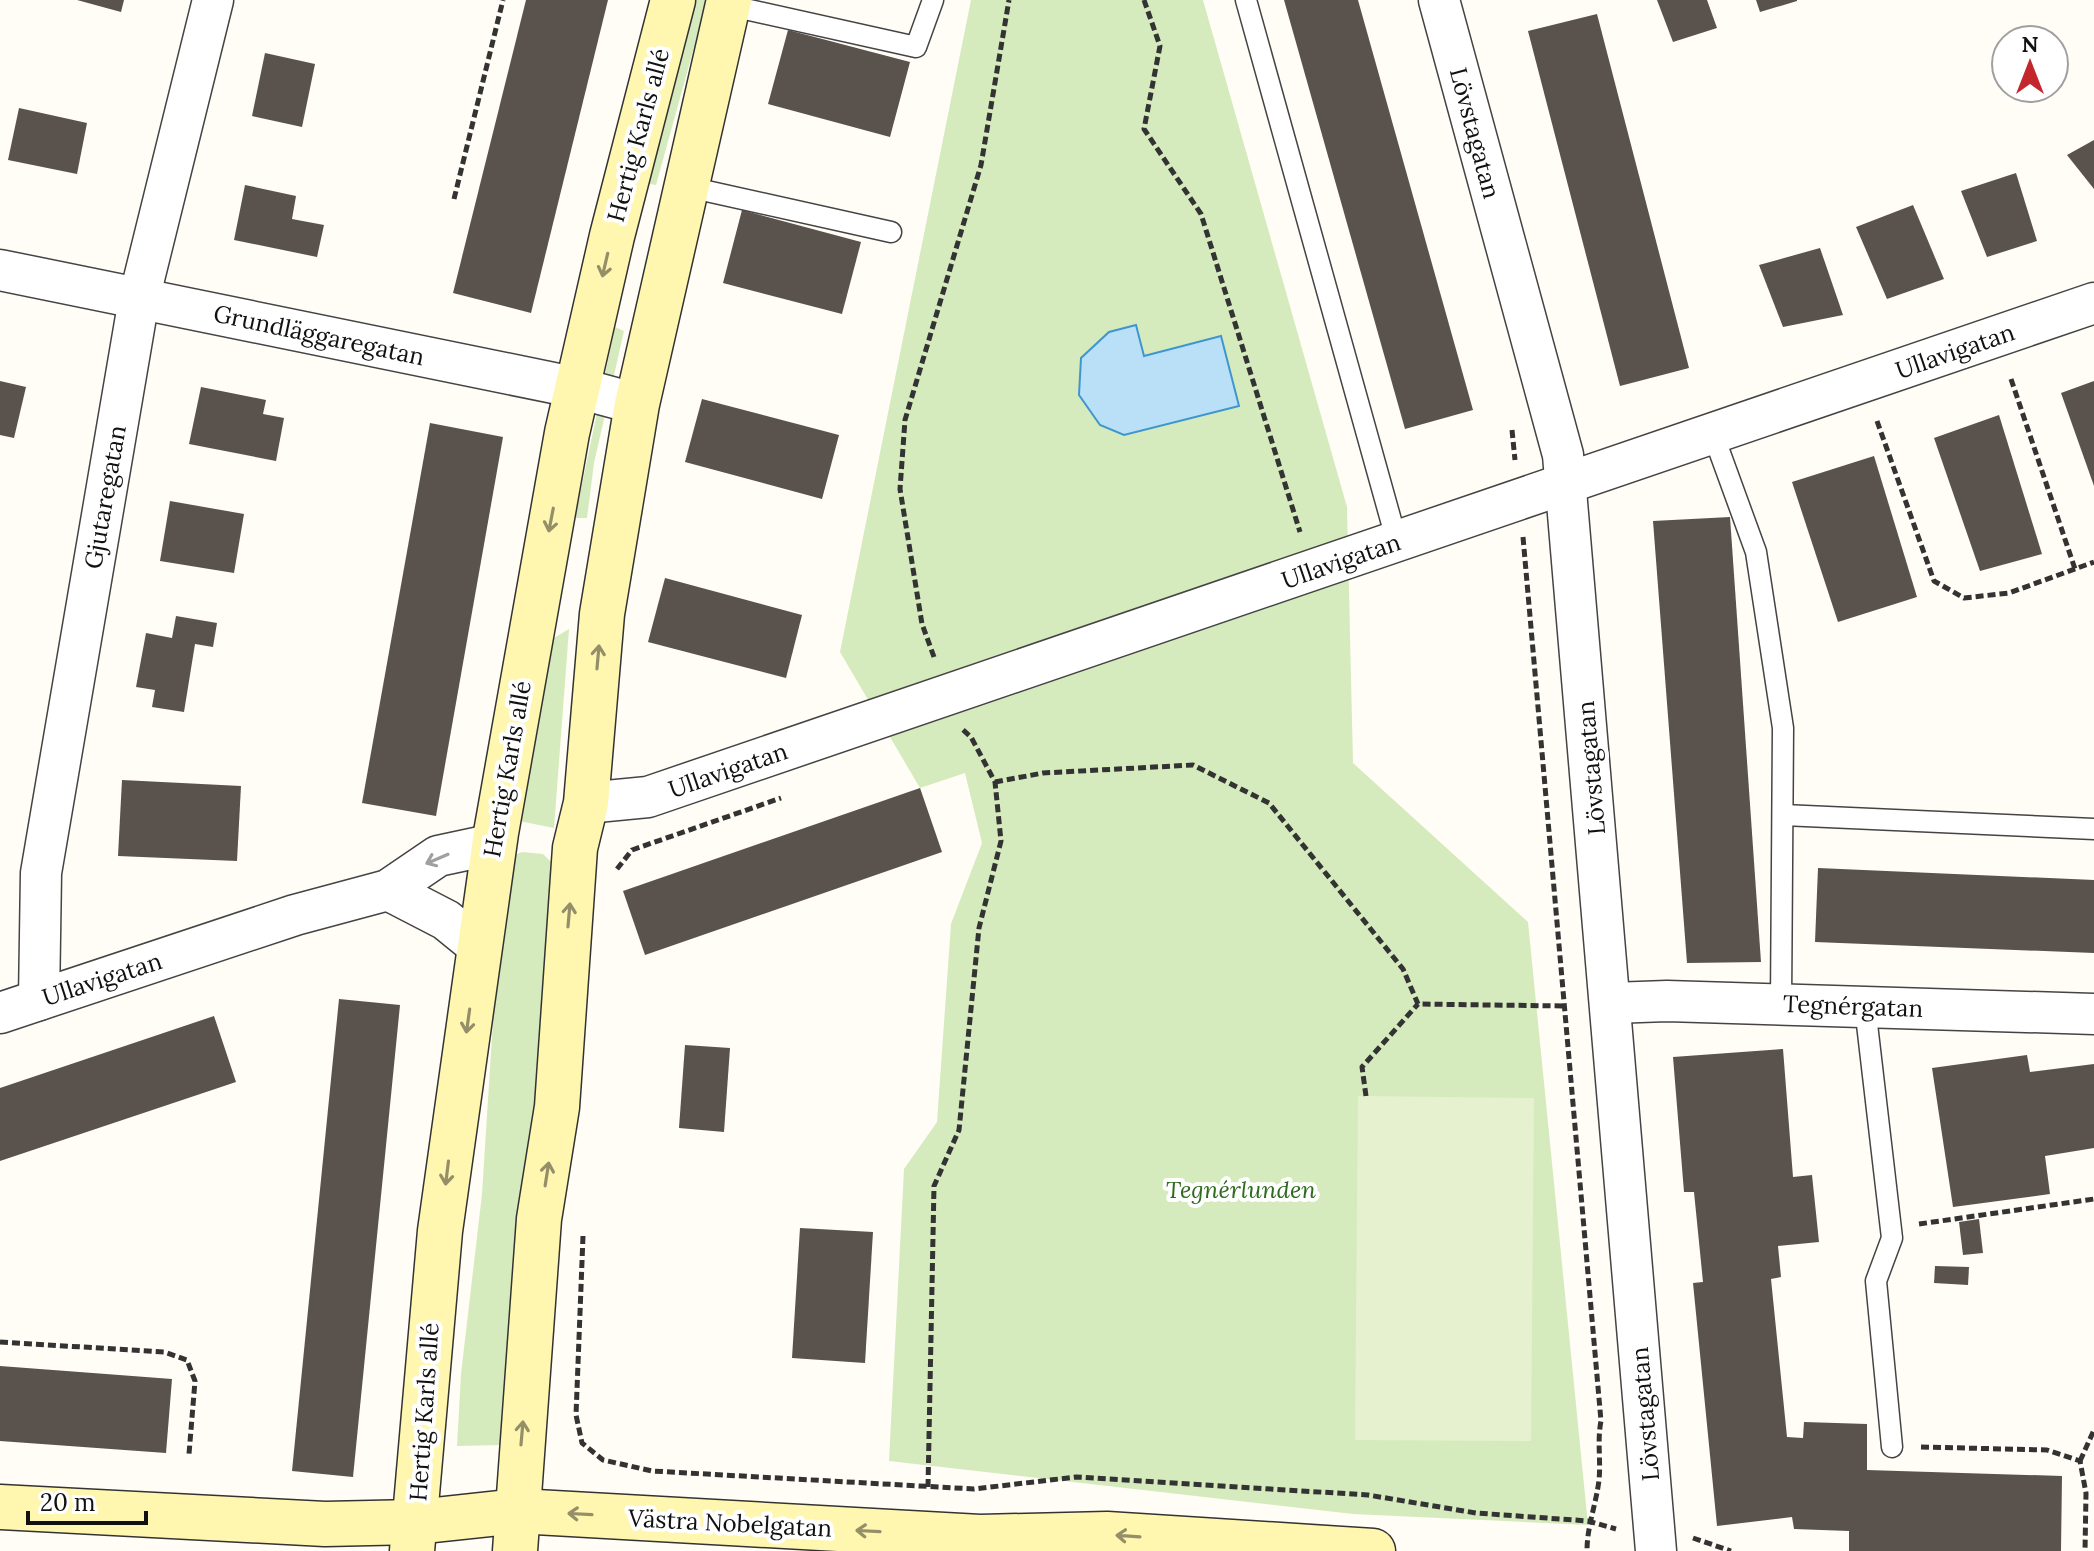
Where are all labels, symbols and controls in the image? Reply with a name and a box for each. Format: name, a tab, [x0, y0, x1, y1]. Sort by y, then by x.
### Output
north arrow	[1990, 24, 2070, 104]
text: N	[2021, 30, 2039, 58]
street label: Hertig Karls allé	[600, 45, 676, 225]
street label: Lövstagatan	[1443, 64, 1507, 202]
one-way arrow	[597, 252, 612, 278]
street label: Grundläggaregatan	[211, 298, 427, 372]
street label: Ullavigatan	[1891, 316, 2019, 386]
street label: Gjutaregatan	[77, 423, 133, 571]
one-way arrow	[543, 506, 558, 532]
street label: Ullavigatan	[1277, 526, 1405, 596]
one-way arrow	[591, 644, 606, 671]
street label: Hertig Karls allé	[476, 678, 538, 860]
street label: Lövstagatan	[1570, 700, 1612, 836]
street label: Ullavigatan	[664, 735, 792, 805]
one-way arrow	[425, 853, 450, 867]
one-way arrow	[562, 902, 577, 929]
street label: Ullavigatan	[38, 945, 166, 1013]
street label: Tegnérgatan	[1782, 988, 1924, 1024]
one-way arrow	[460, 1008, 475, 1033]
one-way arrow	[439, 1160, 454, 1185]
one-way arrow	[540, 1162, 555, 1187]
park label: Tegnérlunden	[1166, 1174, 1316, 1205]
street label: Hertig Karls allé	[402, 1322, 446, 1502]
street label: Lövstagatan	[1624, 1346, 1666, 1482]
one-way arrow	[514, 1420, 529, 1447]
scale bar	[28, 1475, 146, 1525]
text: 20 m	[40, 1487, 96, 1518]
street label: Västra Nobelgatan	[626, 1502, 833, 1544]
one-way arrow	[567, 1507, 594, 1522]
one-way arrow	[855, 1523, 882, 1538]
one-way arrow	[1115, 1528, 1142, 1543]

